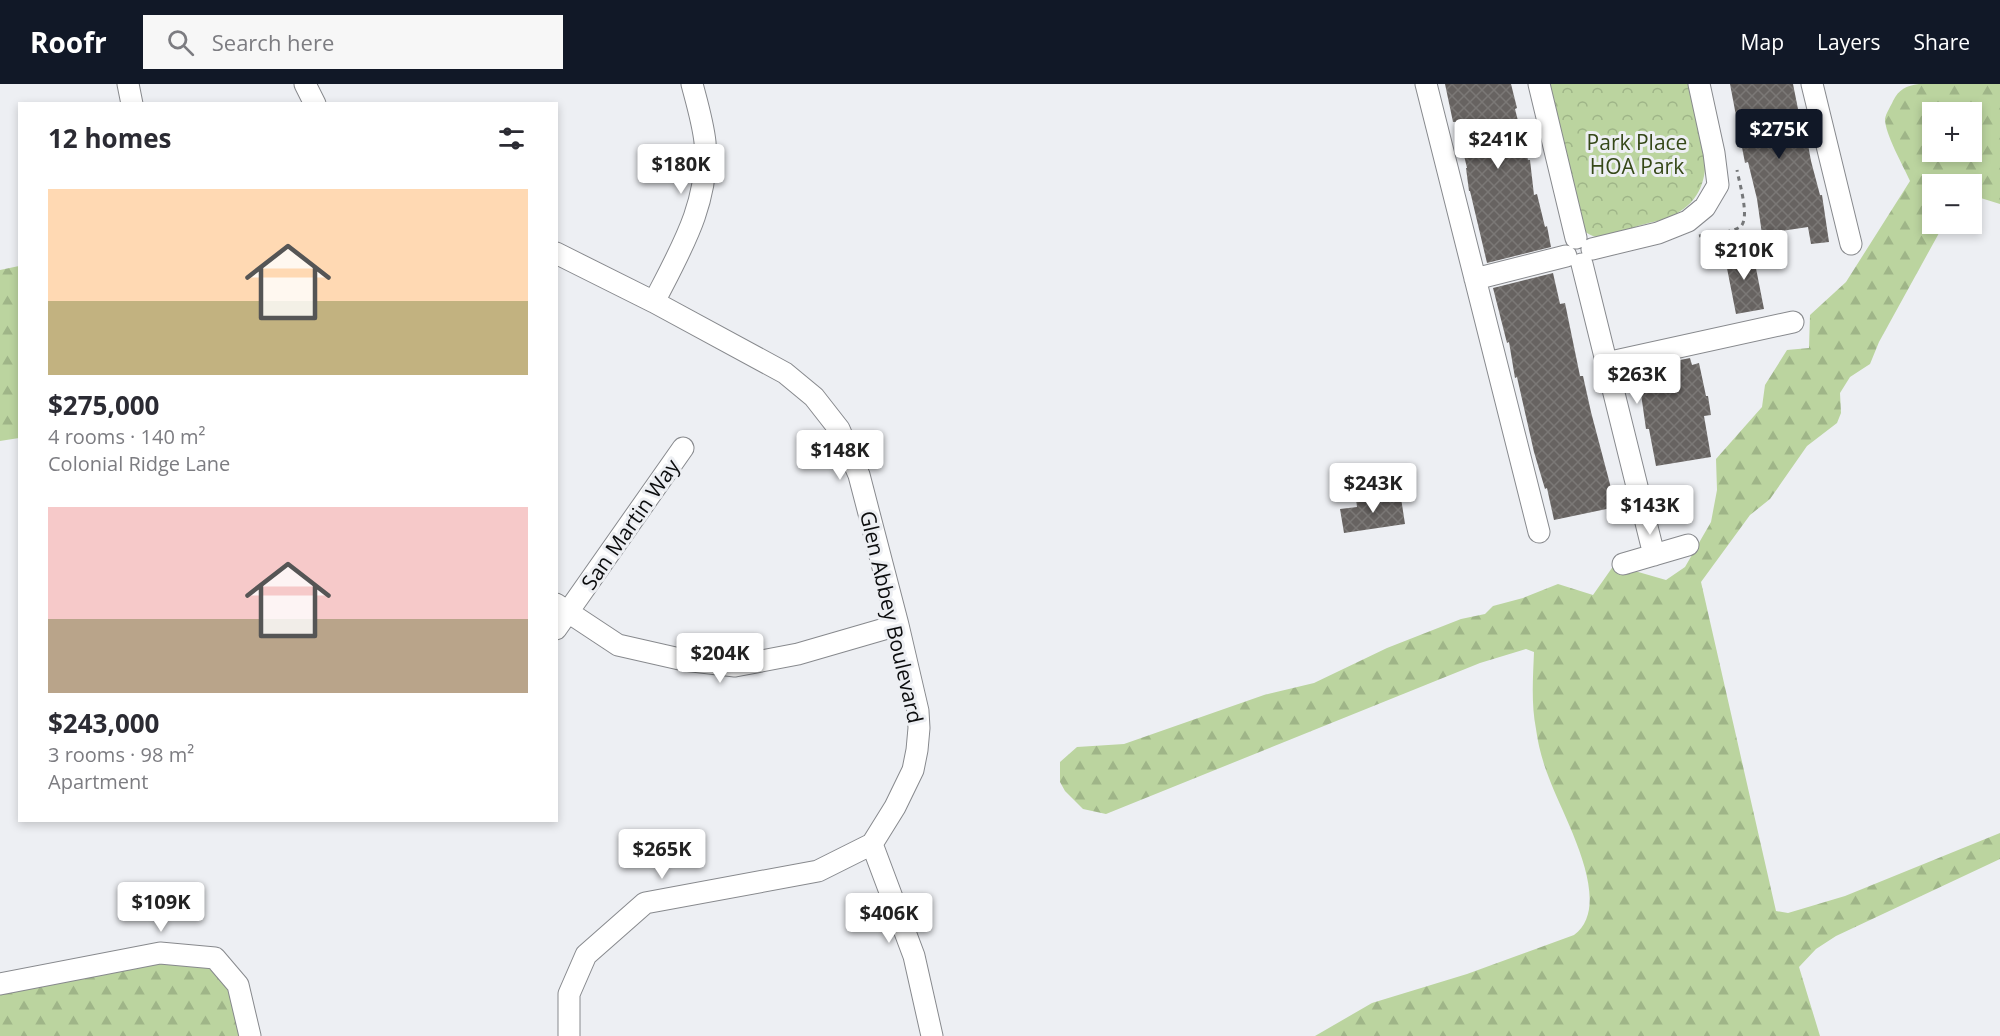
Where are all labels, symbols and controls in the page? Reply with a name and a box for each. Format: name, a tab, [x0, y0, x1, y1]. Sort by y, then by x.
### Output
search box	[143, 15, 563, 69]
text: Roofr	[30, 23, 107, 61]
icon: search	[164, 26, 197, 59]
text: Search here	[212, 27, 334, 57]
text: Map	[1741, 28, 1784, 56]
text: Layers	[1817, 28, 1881, 56]
text: Share	[1914, 28, 1970, 56]
map controls	[1922, 102, 1982, 234]
button: +	[1922, 102, 1982, 162]
pin: $275K	[1737, 109, 1821, 160]
text: $275K	[1749, 115, 1809, 142]
pin: $241K	[1456, 119, 1540, 170]
text: 12 homes	[48, 120, 172, 156]
icon: filters	[495, 122, 528, 155]
text: $241K	[1468, 125, 1528, 152]
park label: Park Place HOA Park	[1587, 128, 1687, 180]
pin: $180K	[639, 144, 723, 195]
text: $180K	[651, 150, 711, 177]
button: −	[1922, 174, 1982, 234]
icon: home	[234, 228, 342, 336]
pin: $210K	[1702, 230, 1786, 281]
text: $210K	[1714, 236, 1774, 263]
pin: $263K	[1595, 354, 1679, 405]
text: $263K	[1607, 360, 1667, 387]
text: $275,000	[48, 387, 159, 423]
text: 4 rooms · 140 m²	[48, 423, 206, 450]
pin: $148K	[798, 430, 882, 481]
text: $148K	[810, 436, 870, 463]
text: Colonial Ridge Lane	[48, 450, 230, 477]
street label: San Martin Way	[575, 453, 686, 595]
pin: $243K	[1331, 463, 1415, 514]
text: $243K	[1343, 469, 1403, 496]
pin: $143K	[1608, 485, 1692, 536]
text: $143K	[1620, 491, 1680, 518]
street label: Glen Abbey Boulevard	[854, 508, 930, 726]
icon: home	[234, 546, 342, 654]
pin: $204K	[678, 633, 762, 684]
text: $204K	[690, 639, 750, 666]
text: $243,000	[48, 705, 159, 741]
text: 3 rooms · 98 m²	[48, 741, 194, 768]
text: Apartment	[48, 768, 148, 795]
pin: $265K	[620, 829, 704, 880]
text: $265K	[632, 835, 692, 862]
pin: $109K	[119, 882, 203, 933]
text: $109K	[131, 888, 191, 915]
pin: $406K	[847, 893, 931, 944]
text: $406K	[859, 899, 919, 926]

